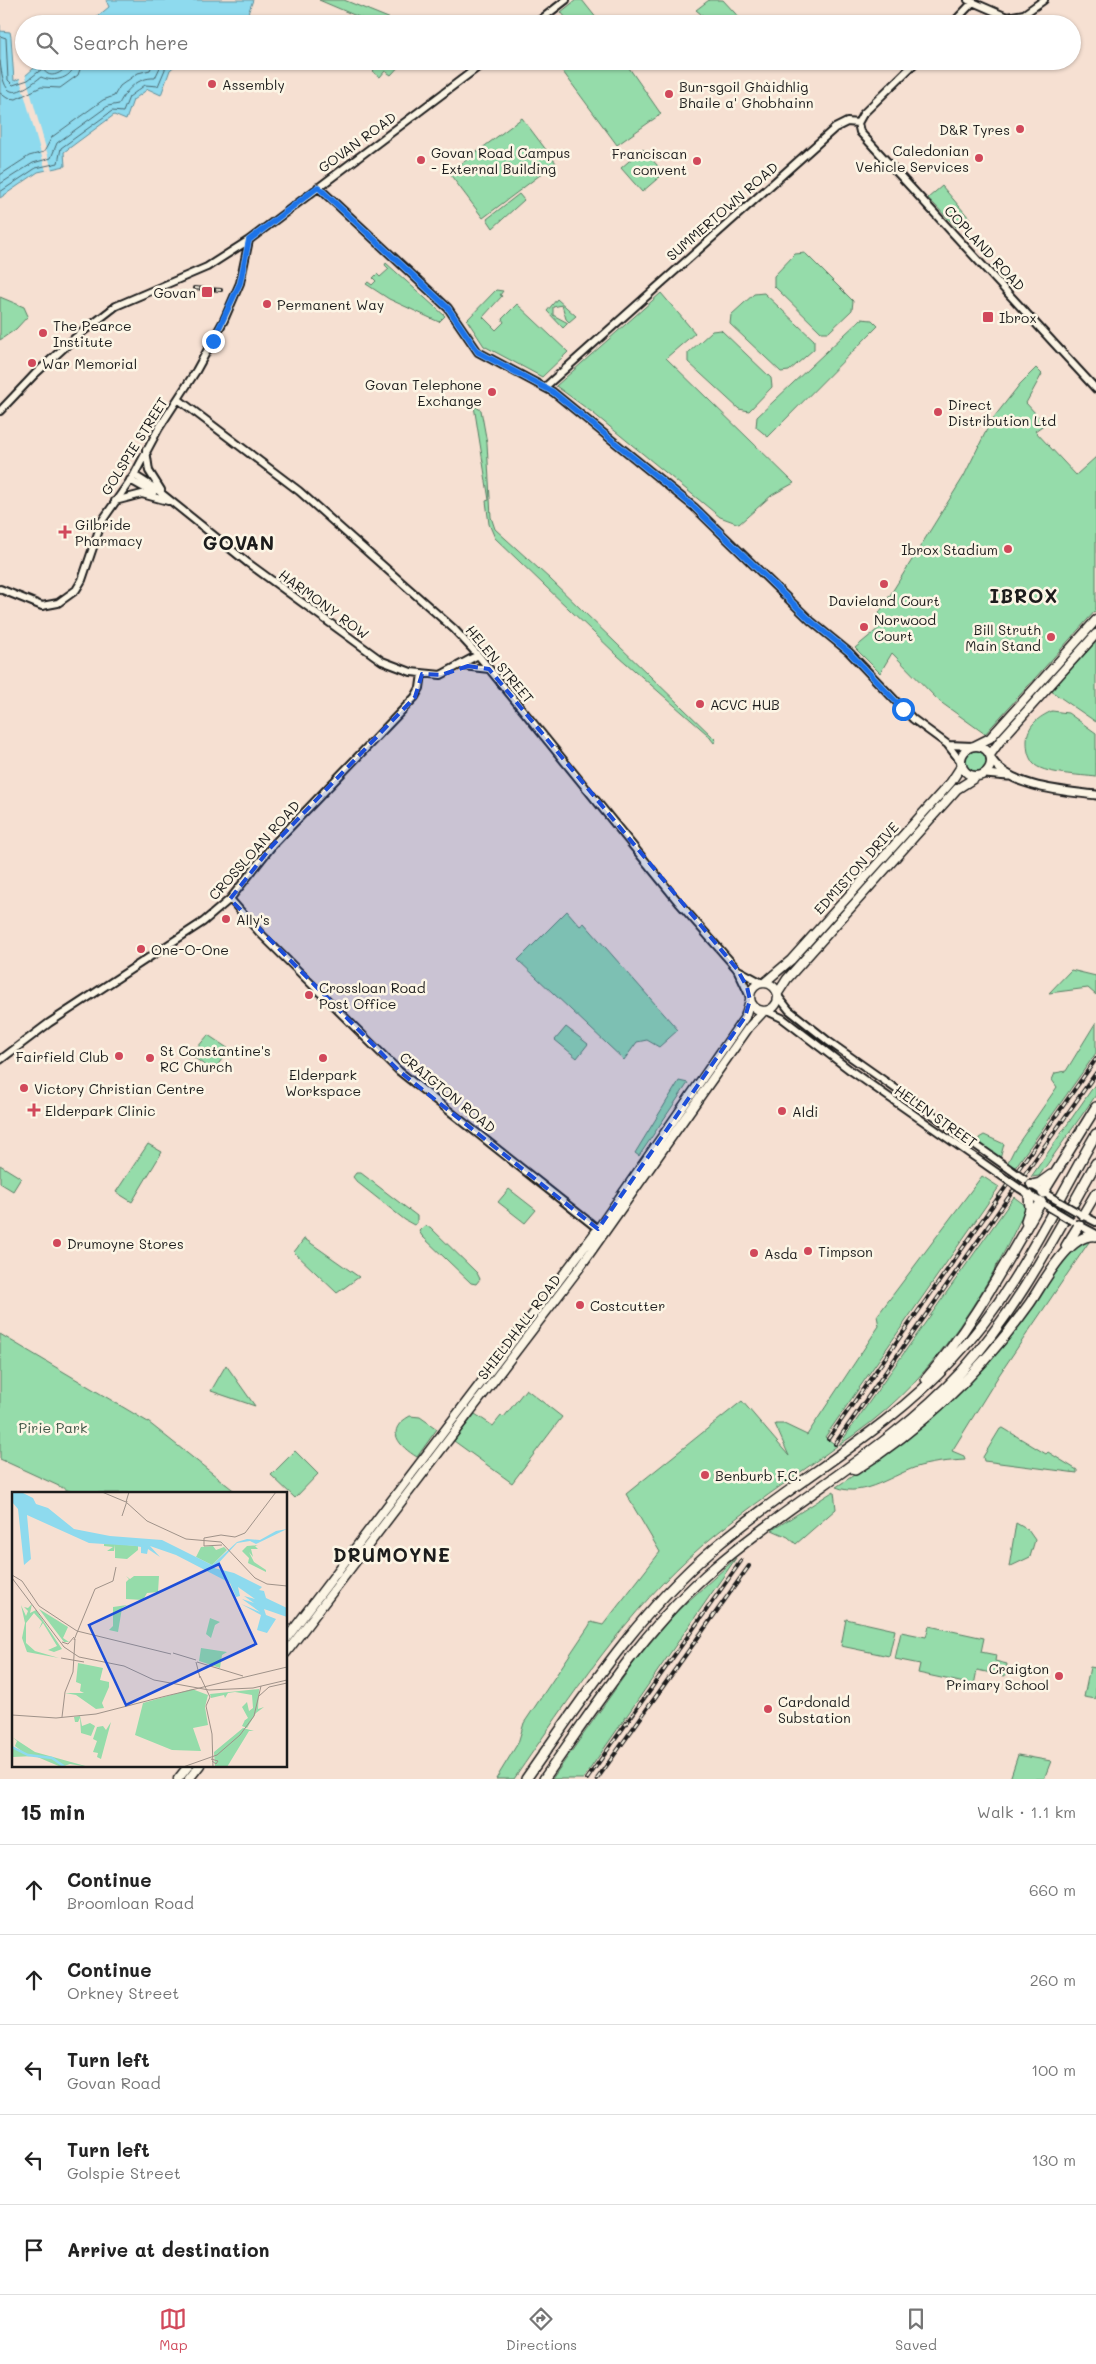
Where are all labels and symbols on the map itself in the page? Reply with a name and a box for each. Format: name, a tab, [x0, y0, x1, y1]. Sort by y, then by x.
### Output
place label: Assembly	[222, 75, 285, 94]
place label: Bun-sgoil Ghàidhlig Bhaile a' Ghobhainn	[679, 77, 813, 112]
marker: Assembly	[206, 78, 218, 90]
marker: Bun-sgoil Ghàidhlig Bhaile a' Ghobhainn	[663, 88, 675, 100]
street label: GOVAN ROAD	[314, 107, 400, 177]
place label: D&R Tyres	[939, 120, 1010, 139]
marker: D&R Tyres	[1014, 123, 1026, 135]
place label: Caledonian Vehicle Services	[855, 141, 969, 176]
place label: Govan Road Campus - External Building	[431, 143, 570, 178]
place label: Franciscan convent	[612, 144, 687, 179]
marker: Caledonian Vehicle Services	[973, 152, 985, 164]
marker: Govan Road Campus - External Building	[415, 154, 427, 166]
marker: Franciscan convent	[691, 155, 703, 167]
street label: SUMMERTOWN ROAD	[662, 157, 782, 265]
street label: COPLAND ROAD	[940, 201, 1030, 295]
place label: Govan	[153, 283, 196, 302]
marker: Govan	[200, 285, 214, 299]
place label: Permanent Way	[277, 295, 384, 314]
marker: Permanent Way	[261, 298, 273, 310]
place label: Ibrox	[999, 308, 1037, 327]
marker: Ibrox	[981, 310, 995, 324]
place label: The Pearce Institute	[53, 316, 132, 351]
marker: The Pearce Institute	[37, 327, 49, 339]
route end	[202, 330, 225, 353]
place label: War Memorial	[42, 354, 137, 373]
marker: War Memorial	[26, 357, 38, 369]
place label: Govan Telephone Exchange	[365, 375, 482, 410]
marker: Govan Telephone Exchange	[486, 386, 498, 398]
street label: GOLSPIE STREET	[96, 393, 172, 499]
place label: Direct Distribution Ltd	[948, 395, 1056, 430]
marker: Direct Distribution Ltd	[932, 406, 944, 418]
place label: Gilbride Pharmacy	[75, 515, 143, 550]
marker: Gilbride Pharmacy	[59, 526, 71, 538]
district label: GOVAN	[203, 530, 275, 555]
place label: Ibrox Stadium	[901, 540, 998, 559]
marker: Ibrox Stadium	[1002, 543, 1014, 555]
street label: HARMONY ROW	[275, 565, 373, 643]
marker: Davieland Court	[878, 578, 890, 590]
district label: IBROX	[989, 583, 1059, 608]
place label: Davieland Court	[828, 591, 940, 610]
place label: Norwood Court	[874, 610, 936, 645]
place label: Bill Struth Main Stand	[965, 620, 1041, 655]
street label: HELEN STREET	[462, 621, 538, 707]
marker: Norwood Court	[858, 621, 870, 633]
marker: Bill Struth Main Stand	[1045, 631, 1057, 643]
place label: ACVC HUB	[710, 695, 780, 714]
marker: ACVC HUB	[694, 698, 706, 710]
route start	[892, 698, 915, 721]
street label: CROSSLOAN ROAD	[204, 796, 304, 904]
street label: EDMISTON DRIVE	[809, 818, 903, 918]
place label: Ally's	[236, 910, 270, 929]
marker: Ally's	[220, 913, 232, 925]
place label: One-O-One	[151, 940, 229, 959]
marker: One-O-One	[135, 943, 147, 955]
place label: Crossloan Road Post Office	[319, 978, 426, 1013]
marker: Crossloan Road Post Office	[303, 989, 315, 1001]
place label: St Constantine's RC Church	[160, 1041, 271, 1076]
place label: Fairfield Club	[16, 1047, 109, 1066]
street label: CRAIGTON ROAD	[396, 1047, 500, 1137]
marker: Fairfield Club	[113, 1050, 125, 1062]
marker: St Constantine's RC Church	[144, 1052, 156, 1064]
marker: Elderpark Workspace	[317, 1052, 329, 1064]
place label: Elderpark Workspace	[285, 1065, 361, 1100]
place label: Victory Christian Centre	[34, 1079, 204, 1098]
street label: HELEN STREET	[891, 1080, 981, 1152]
marker: Victory Christian Centre	[18, 1082, 30, 1094]
place label: Elderpark Clinic	[45, 1101, 155, 1120]
place label: Aldi	[792, 1102, 818, 1121]
marker: Elderpark Clinic	[27, 1103, 41, 1117]
marker: Aldi	[776, 1105, 788, 1117]
place label: Drumoyne Stores	[67, 1234, 184, 1253]
marker: Drumoyne Stores	[51, 1237, 63, 1249]
place label: Timpson	[818, 1242, 873, 1261]
place label: Asda	[764, 1244, 798, 1263]
marker: Timpson	[802, 1245, 814, 1257]
marker: Asda	[748, 1247, 760, 1259]
street label: SHIELDHALL ROAD	[473, 1270, 565, 1384]
place label: Costcutter	[590, 1296, 665, 1315]
marker: Costcutter	[574, 1299, 586, 1311]
park label: Pirie Park	[18, 1418, 88, 1437]
place label: Benburb F.C.	[715, 1466, 802, 1485]
marker: Benburb F.C.	[699, 1469, 711, 1481]
inset map	[12, 1492, 288, 1766]
district label: DRUMOYNE	[333, 1542, 451, 1567]
place label: Craigton Primary School	[946, 1659, 1049, 1694]
marker: Craigton Primary School	[1053, 1670, 1065, 1682]
place label: Cardonald Substation	[778, 1692, 851, 1727]
marker: Cardonald Substation	[762, 1703, 774, 1715]

